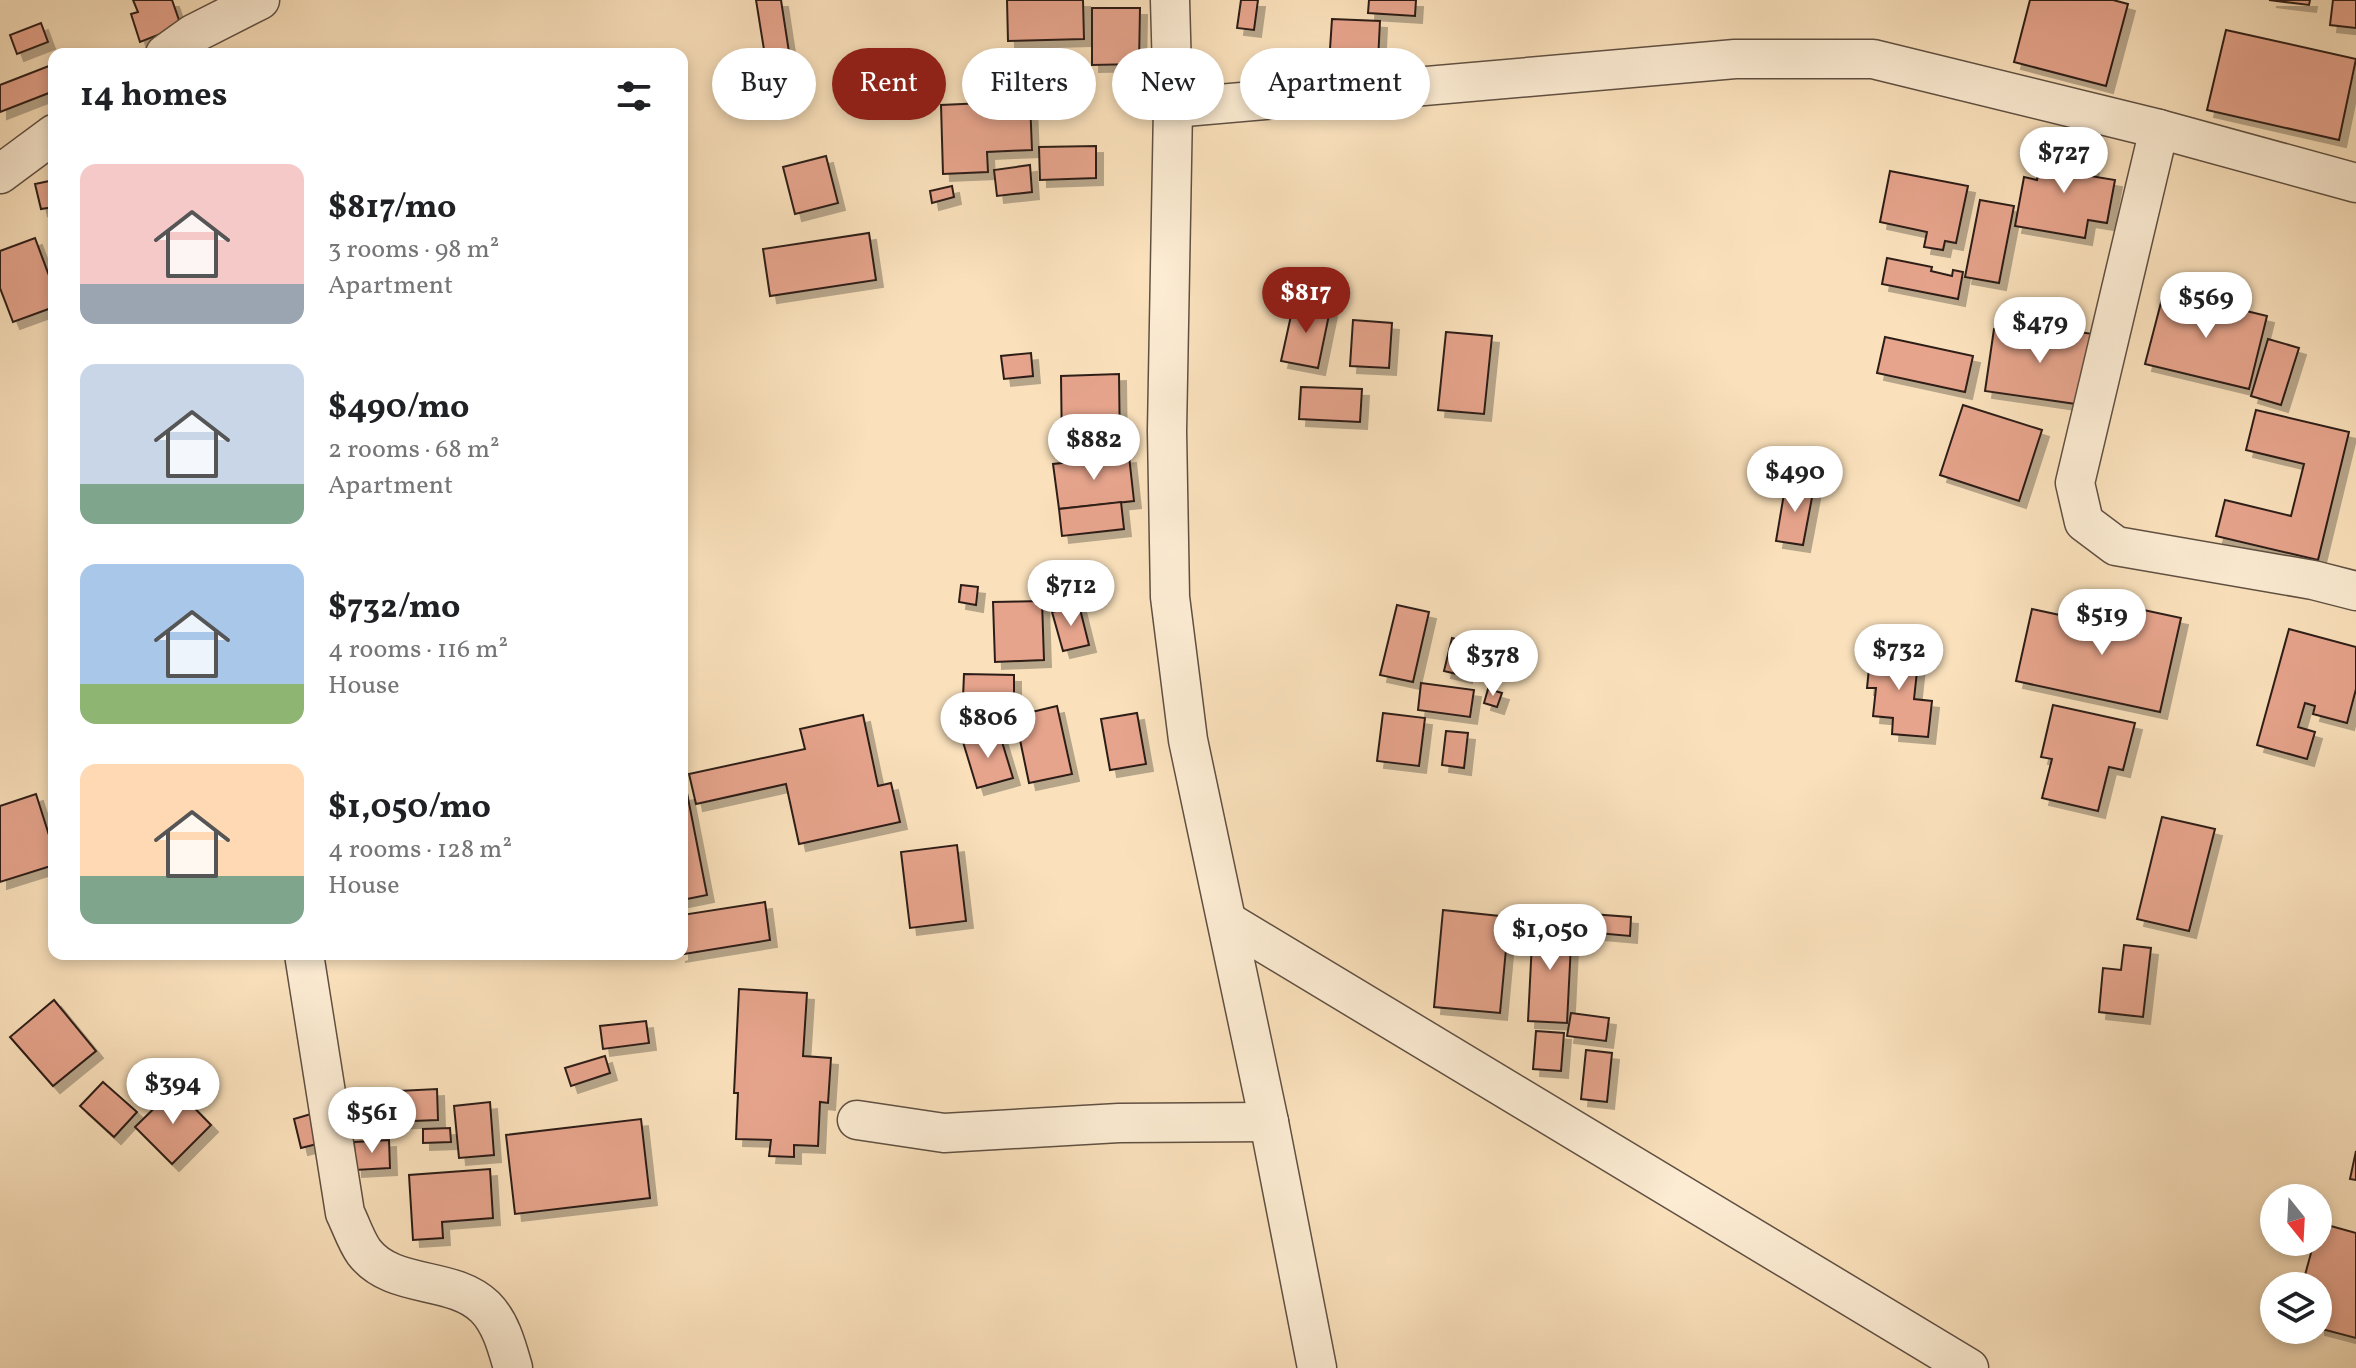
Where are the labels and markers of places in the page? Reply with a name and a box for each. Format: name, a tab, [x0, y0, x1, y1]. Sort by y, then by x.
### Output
pin: $727	[2017, 127, 2111, 195]
pin: $817	[1259, 267, 1353, 335]
pin: $569	[2159, 272, 2253, 340]
pin: $479	[1993, 297, 2087, 365]
pin: $882	[1047, 414, 1141, 482]
pin: $490	[1748, 446, 1842, 514]
pin: $712	[1024, 560, 1118, 628]
pin: $519	[2055, 589, 2149, 657]
pin: $732	[1852, 624, 1946, 692]
pin: $378	[1446, 630, 1540, 698]
pin: $806	[941, 692, 1035, 760]
pin: $1,050	[1485, 904, 1615, 972]
pin: $394	[126, 1058, 220, 1126]
pin: $561	[325, 1087, 419, 1155]

